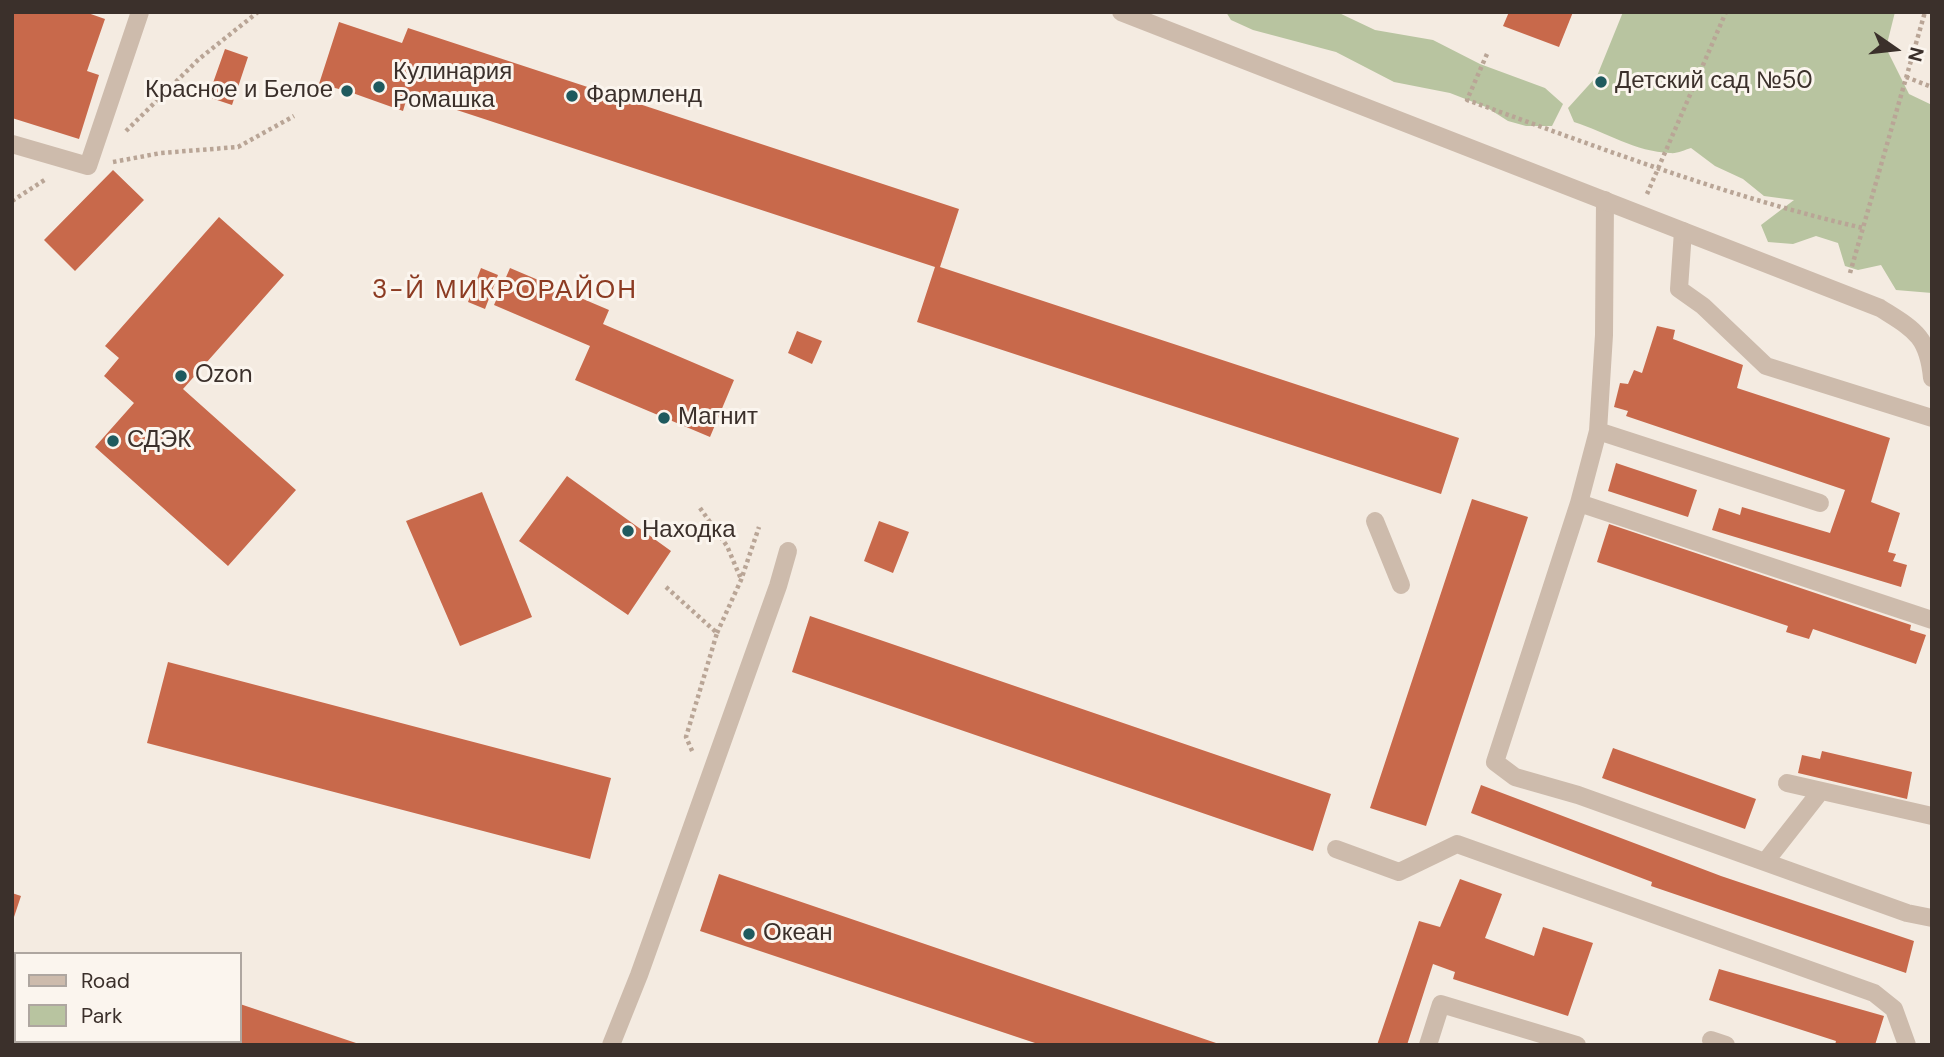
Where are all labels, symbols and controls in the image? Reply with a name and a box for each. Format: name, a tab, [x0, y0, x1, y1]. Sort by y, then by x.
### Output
north arrow	[1860, 14, 1930, 84]
text: N	[1902, 44, 1930, 64]
place label: Кулинария Ромашка	[393, 59, 512, 115]
place label: Детский сад №50	[1615, 68, 1813, 96]
marker: Детский сад №50	[1593, 74, 1609, 90]
place label: Красное и Белое	[145, 77, 333, 105]
marker: Кулинария Ромашка	[371, 79, 387, 95]
place label: Фармленд	[586, 82, 702, 110]
marker: Красное и Белое	[339, 83, 355, 99]
marker: Фармленд	[564, 88, 580, 104]
district label: 3-Й МИКРОРАЙОН	[374, 275, 636, 307]
place label: Ozon	[195, 362, 253, 390]
marker: Ozon	[173, 368, 189, 384]
place label: Магнит	[678, 404, 758, 432]
marker: Магнит	[656, 410, 672, 426]
place label: СДЭК	[127, 427, 191, 455]
marker: СДЭК	[105, 433, 121, 449]
place label: Находка	[642, 517, 736, 545]
marker: Находка	[620, 523, 636, 539]
place label: Океан	[763, 920, 832, 948]
marker: Океан	[741, 926, 757, 942]
legend	[14, 952, 242, 1043]
text: Road	[81, 967, 130, 995]
text: Park	[81, 1002, 122, 1030]

